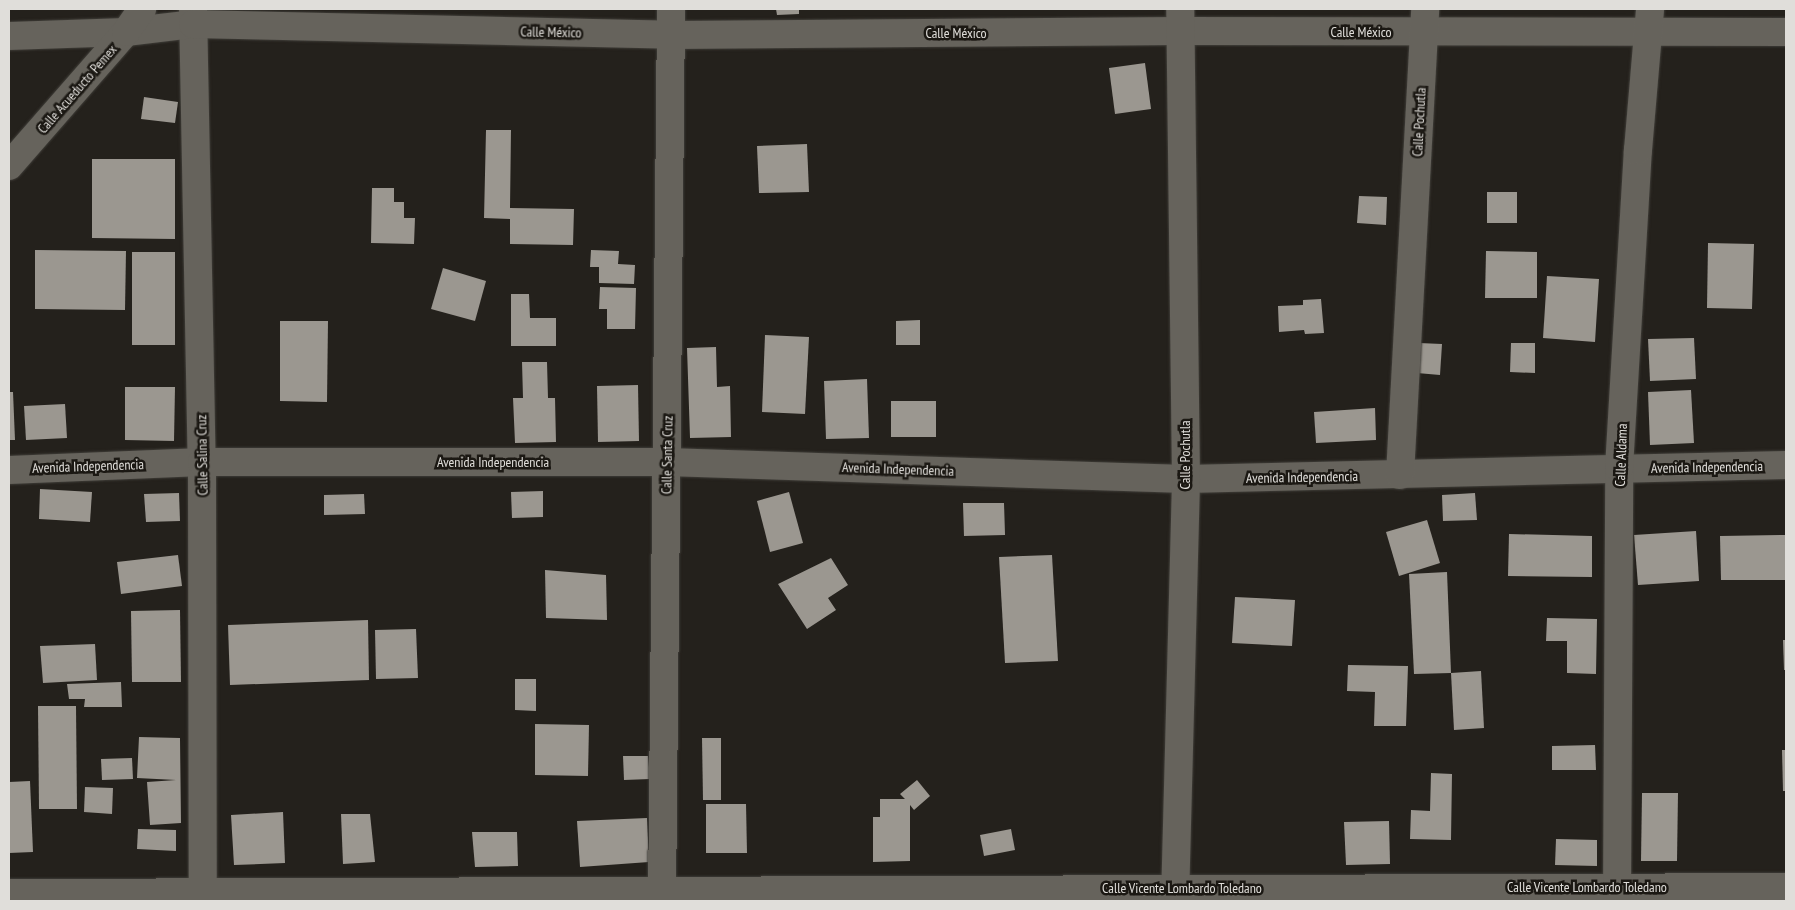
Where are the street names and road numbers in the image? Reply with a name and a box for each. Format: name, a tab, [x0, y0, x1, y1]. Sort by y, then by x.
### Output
street label: Calle México	[520, 23, 582, 41]
street label: Calle México	[1330, 24, 1392, 40]
street label: Calle México	[925, 25, 987, 41]
street label: Calle Acueducto Pemex	[34, 41, 120, 137]
street label: Calle Pochutla	[1409, 87, 1429, 157]
street label: Calle Salina Cruz	[193, 414, 211, 496]
street label: Calle Santa Cruz	[658, 416, 676, 494]
street label: Calle Pochutla	[1177, 421, 1193, 489]
street label: Calle Aldama	[1611, 423, 1631, 487]
street label: Avenida Independencia	[437, 454, 549, 470]
street label: Avenida Independencia	[32, 456, 144, 476]
street label: Avenida Independencia	[1651, 458, 1763, 476]
street label: Avenida Independencia	[842, 459, 954, 479]
street label: Avenida Independencia	[1246, 468, 1358, 486]
street label: Calle Vicente Lombardo Toledano	[1507, 879, 1667, 895]
street label: Calle Vicente Lombardo Toledano	[1102, 880, 1262, 896]

